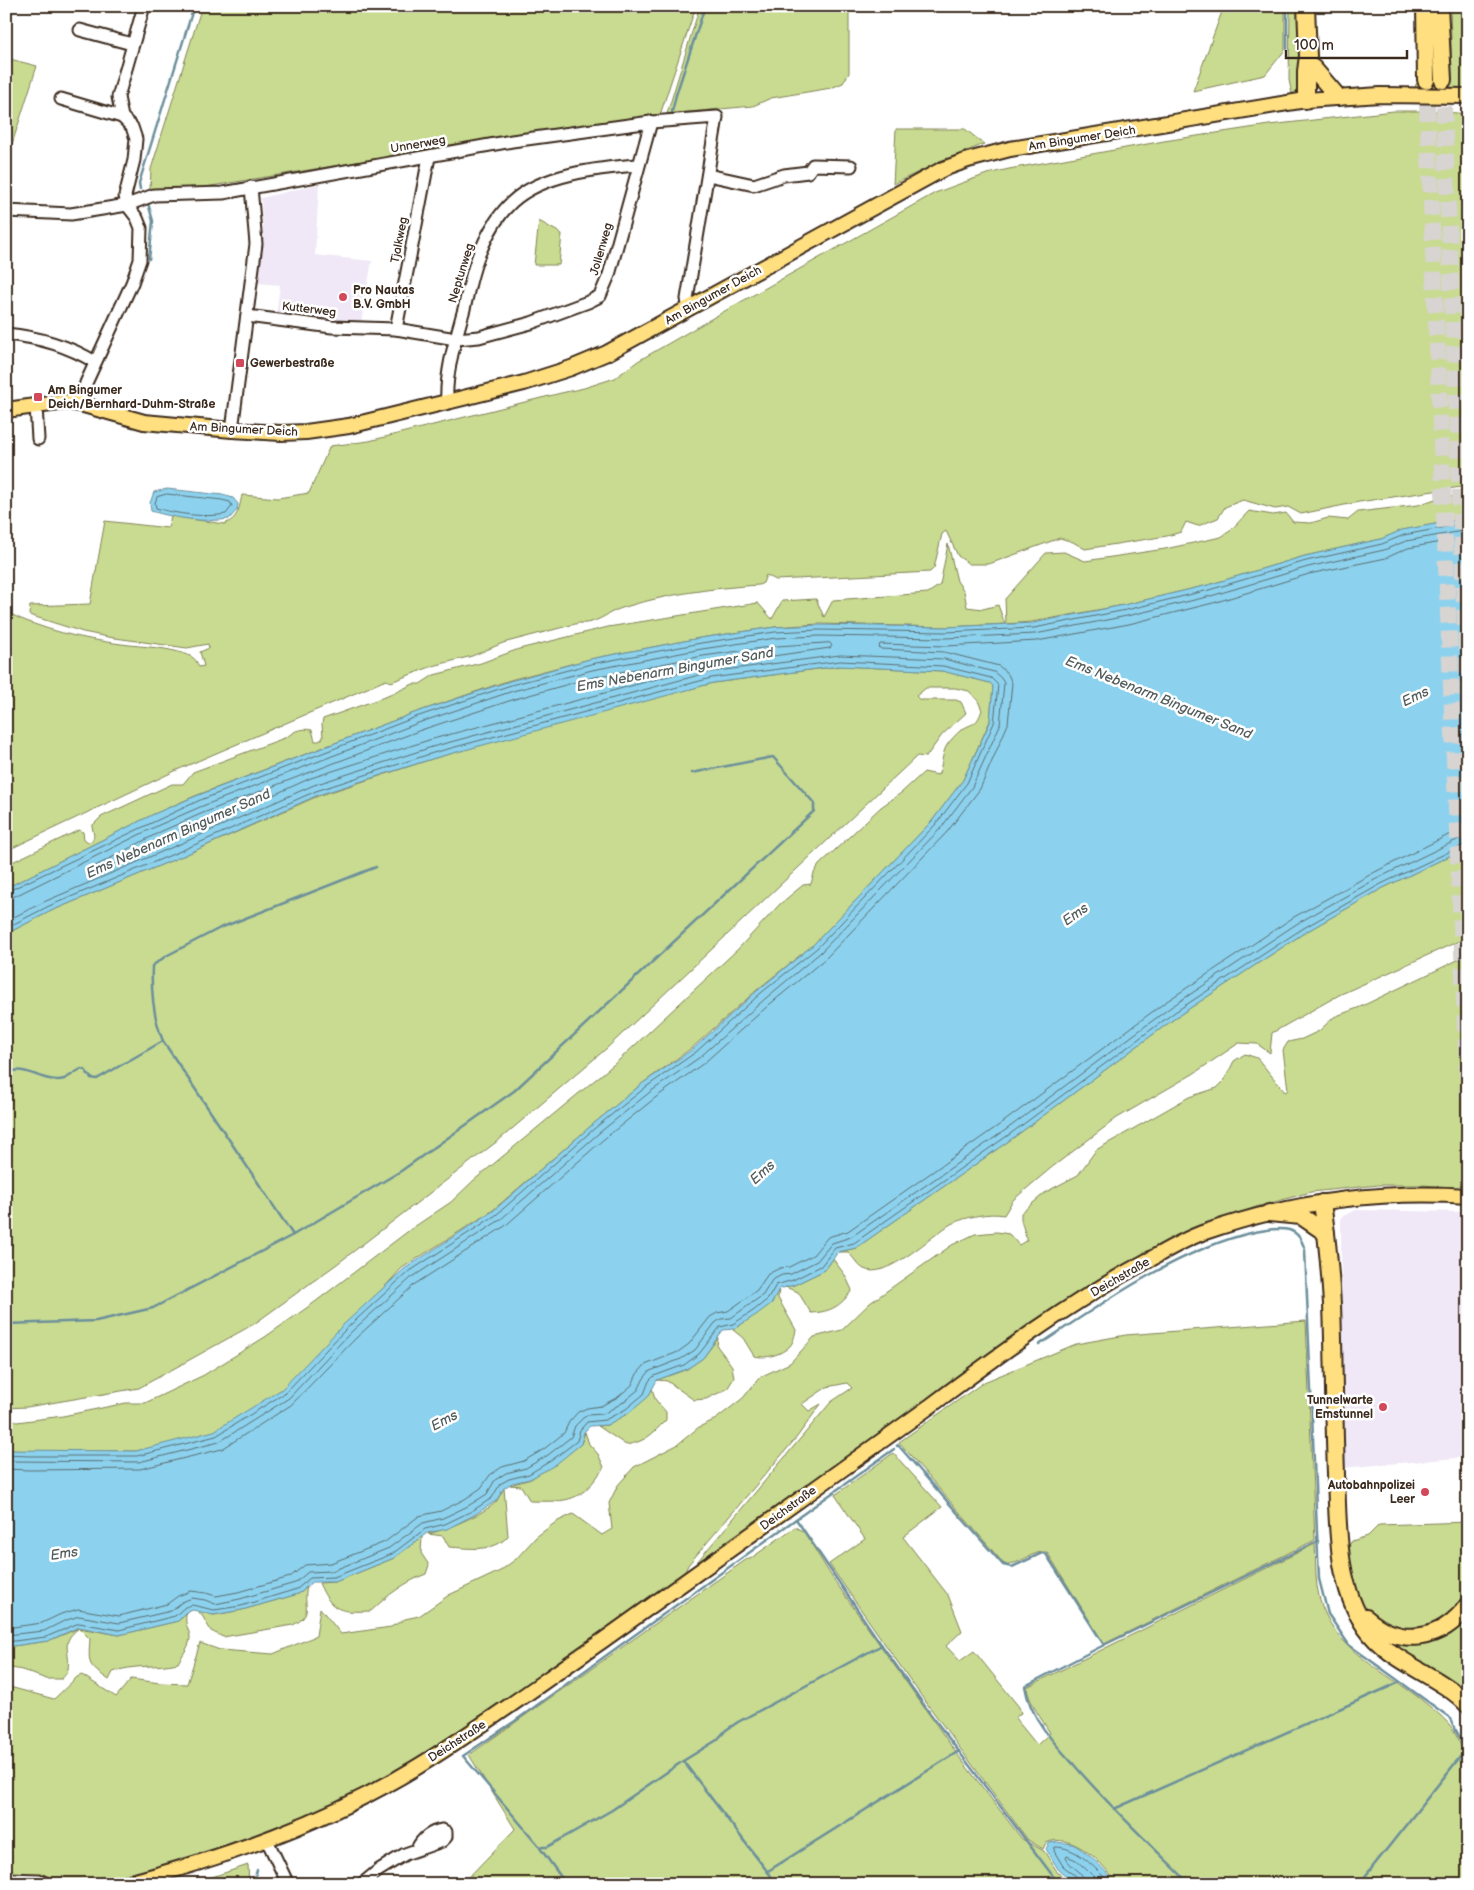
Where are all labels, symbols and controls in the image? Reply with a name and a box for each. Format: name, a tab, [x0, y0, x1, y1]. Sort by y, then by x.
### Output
scale bar	[1286, 28, 1408, 60]
text: 100 m	[1294, 36, 1334, 55]
street label: Am Bingumer Deich	[1028, 123, 1137, 154]
street label: Unnerweg	[389, 132, 447, 157]
street label: Tjalkweg	[388, 216, 411, 265]
street label: Jollenweg	[587, 221, 616, 277]
street label: Neptunweg	[445, 241, 478, 305]
street label: Am Bingumer Deich	[662, 263, 764, 328]
place label: Pro Nautas B.V. GmbH	[353, 283, 414, 312]
marker: Pro Nautas B.V. GmbH	[337, 291, 349, 303]
street label: Kutterweg	[281, 299, 337, 320]
place label: Gewerbestraße	[250, 356, 335, 371]
marker: Gewerbestraße	[234, 357, 246, 369]
place label: Am Bingumer Deich/Bernhard-Duhm-Straße	[47, 383, 215, 412]
marker: Am Bingumer Deich/Bernhard-Duhm-Straße	[32, 391, 44, 403]
street label: Am Bingumer Deich	[190, 419, 299, 440]
water label: Ems Nebenarm Bingumer Sand	[575, 644, 776, 695]
water label: Ems Nebenarm Bingumer Sand	[1063, 652, 1255, 743]
water label: Ems	[1399, 683, 1431, 710]
water label: Ems Nebenarm Bingumer Sand	[84, 785, 274, 882]
water label: Ems	[1059, 899, 1092, 929]
water label: Ems	[746, 1157, 778, 1188]
street label: Deichstraße	[1088, 1254, 1153, 1300]
place label: Tunnelwarte Emstunnel	[1307, 1393, 1373, 1422]
marker: Tunnelwarte Emstunnel	[1377, 1401, 1389, 1413]
water label: Ems	[428, 1406, 461, 1434]
place label: Autobahnpolizei Leer	[1327, 1478, 1415, 1507]
street label: Deichstraße	[757, 1483, 819, 1534]
marker: Autobahnpolizei Leer	[1419, 1486, 1431, 1498]
water label: Ems	[49, 1543, 79, 1564]
street label: Deichstraße	[426, 1717, 489, 1766]

